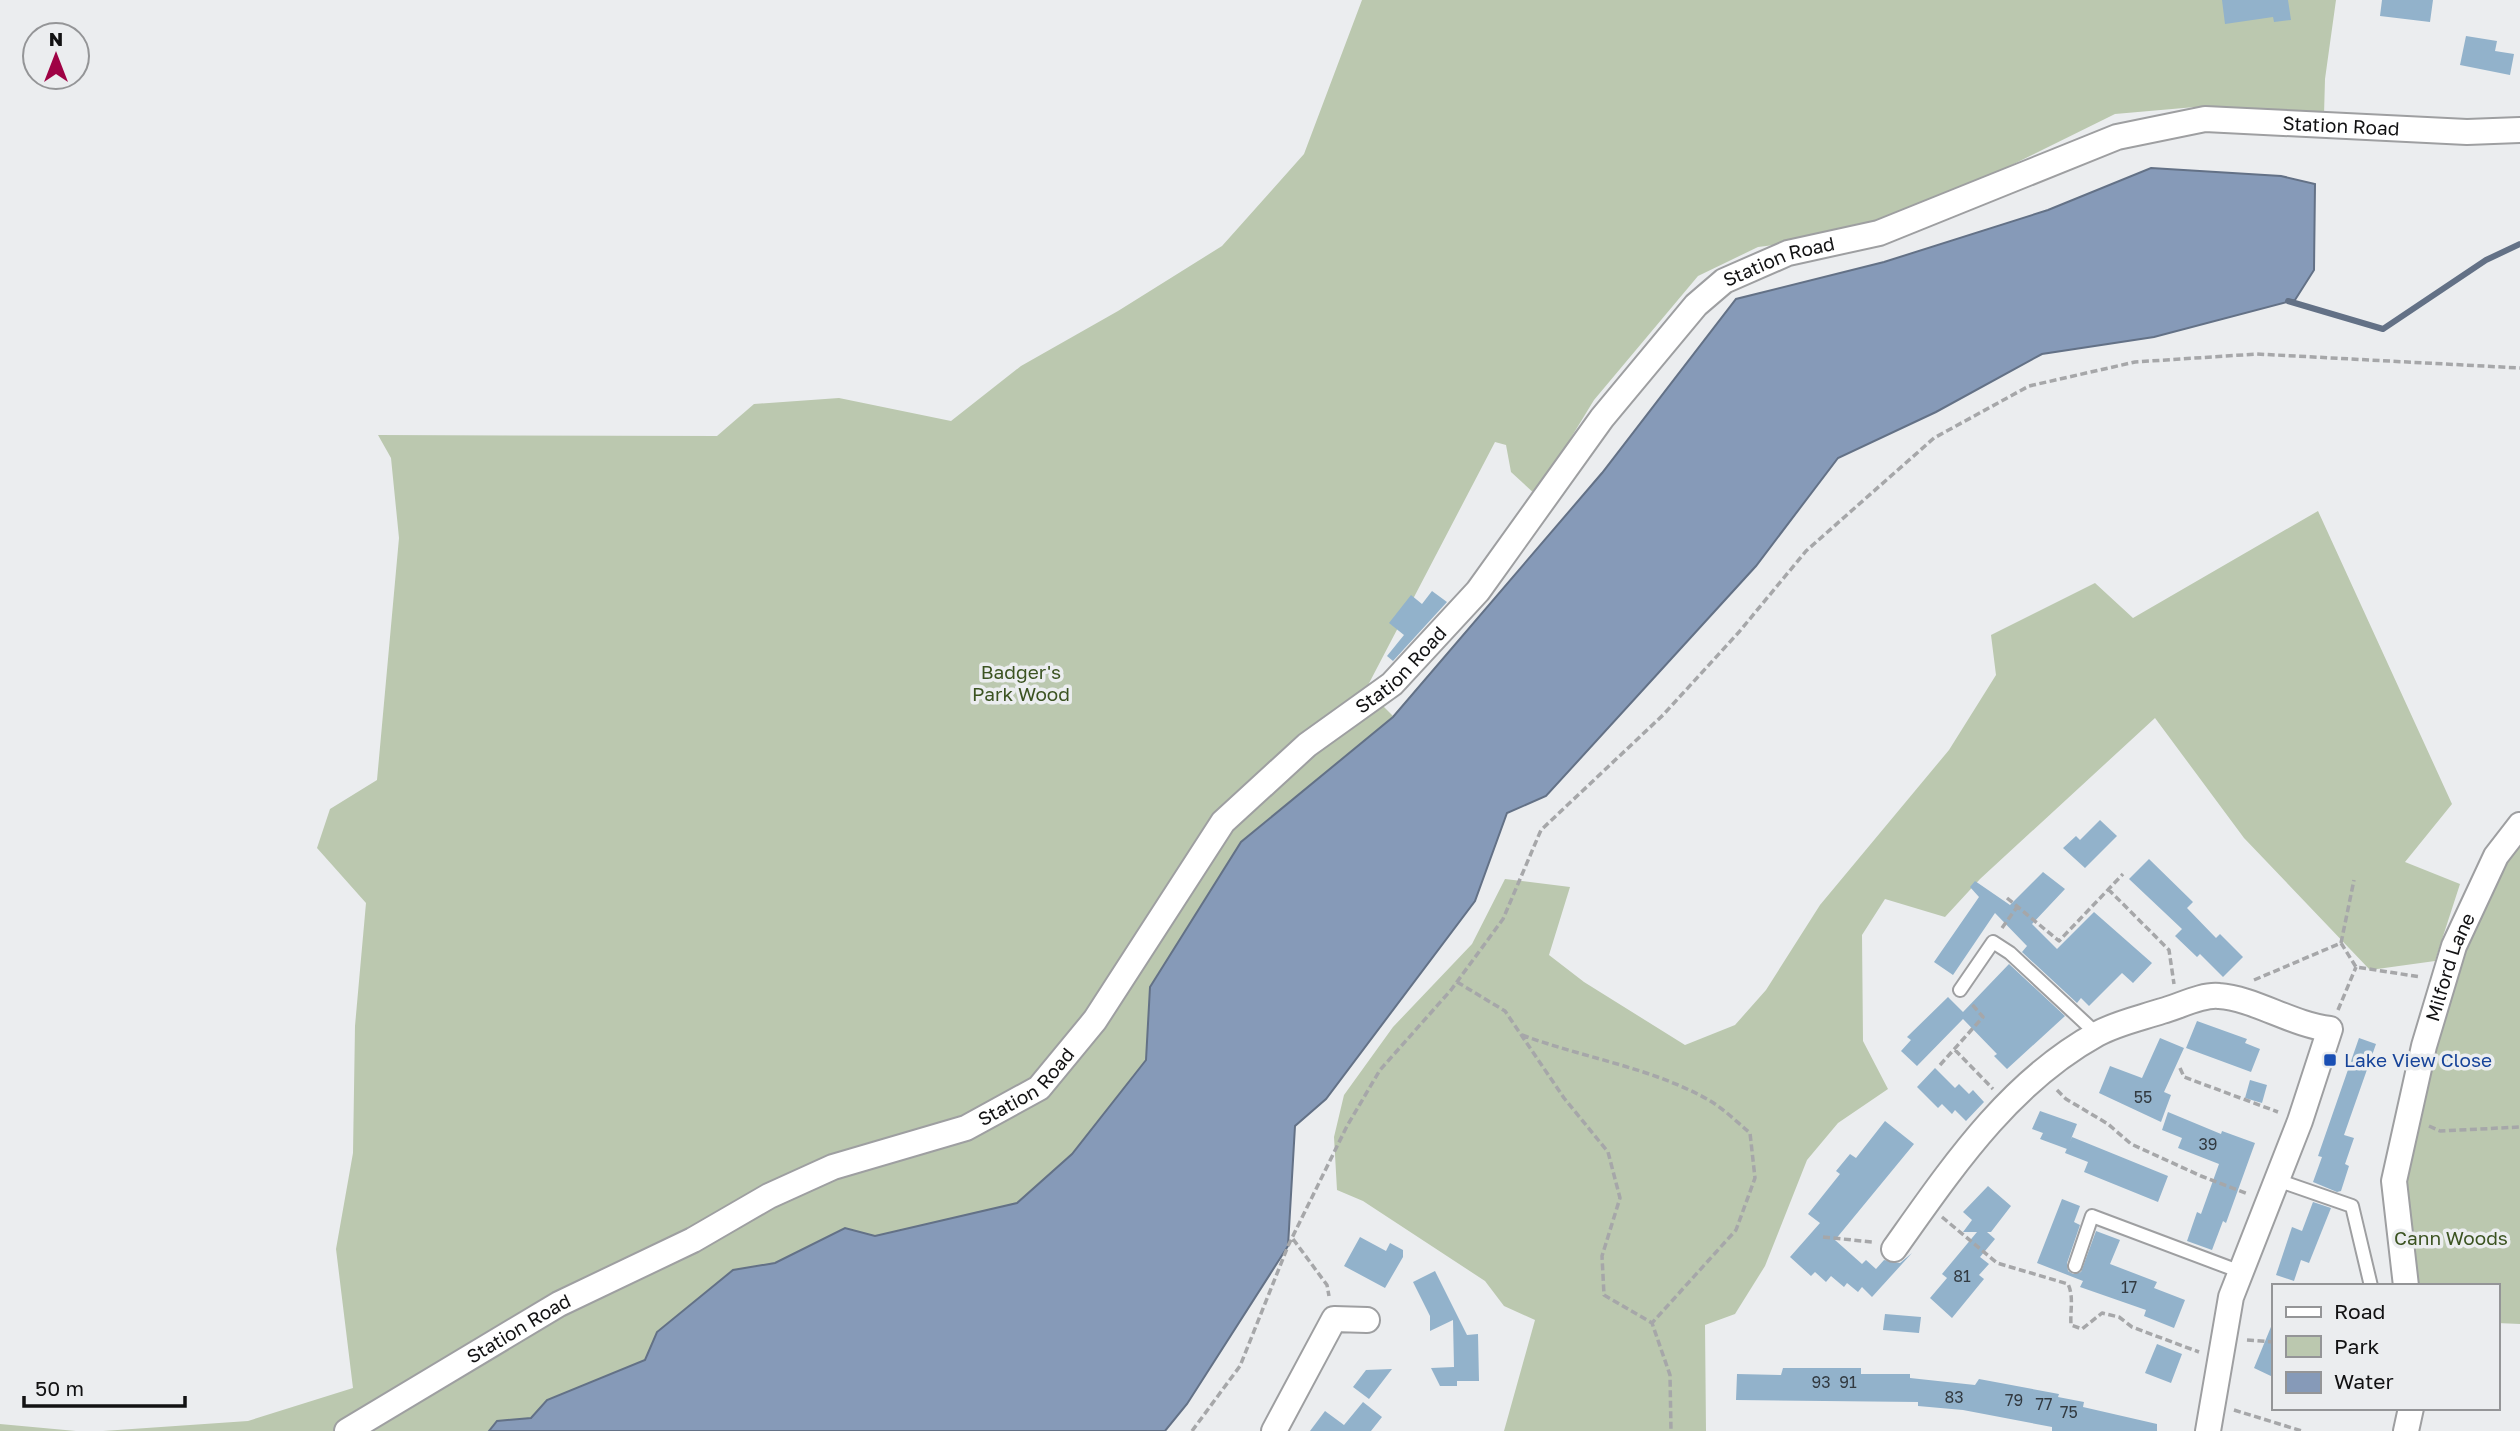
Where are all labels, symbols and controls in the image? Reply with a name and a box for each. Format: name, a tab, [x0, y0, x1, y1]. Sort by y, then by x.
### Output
north arrow	[21, 21, 91, 91]
text: N	[49, 27, 63, 50]
street label: Station Road	[2282, 111, 2400, 140]
street label: Station Road	[1719, 231, 1837, 291]
street label: Station Road	[1350, 621, 1451, 718]
park label: Badger's Park Wood	[972, 660, 1070, 705]
street label: Milford Lane	[2420, 909, 2479, 1024]
street label: Station Road	[974, 1043, 1079, 1130]
place label: Lake View Close	[2344, 1048, 2492, 1071]
marker: Lake View Close	[2322, 1052, 2338, 1068]
house number: 55	[2134, 1087, 2152, 1107]
house number: 39	[2198, 1134, 2218, 1154]
park label: Cann Woods	[2394, 1226, 2508, 1249]
house number: 81	[1953, 1266, 1971, 1286]
house number: 17	[2121, 1277, 2137, 1297]
legend	[2272, 1284, 2499, 1410]
street label: Station Road	[462, 1288, 574, 1368]
text: Road	[2334, 1298, 2385, 1324]
text: Park	[2334, 1333, 2380, 1359]
scale bar	[24, 1364, 186, 1408]
text: Water	[2334, 1368, 2394, 1394]
house number: 93	[1811, 1372, 1831, 1392]
house number: 91	[1839, 1372, 1857, 1392]
text: 50 m	[35, 1375, 84, 1401]
house number: 83	[1944, 1387, 1964, 1407]
house number: 79	[2005, 1390, 2023, 1410]
house number: 77	[2036, 1394, 2052, 1414]
house number: 75	[2060, 1402, 2078, 1422]

